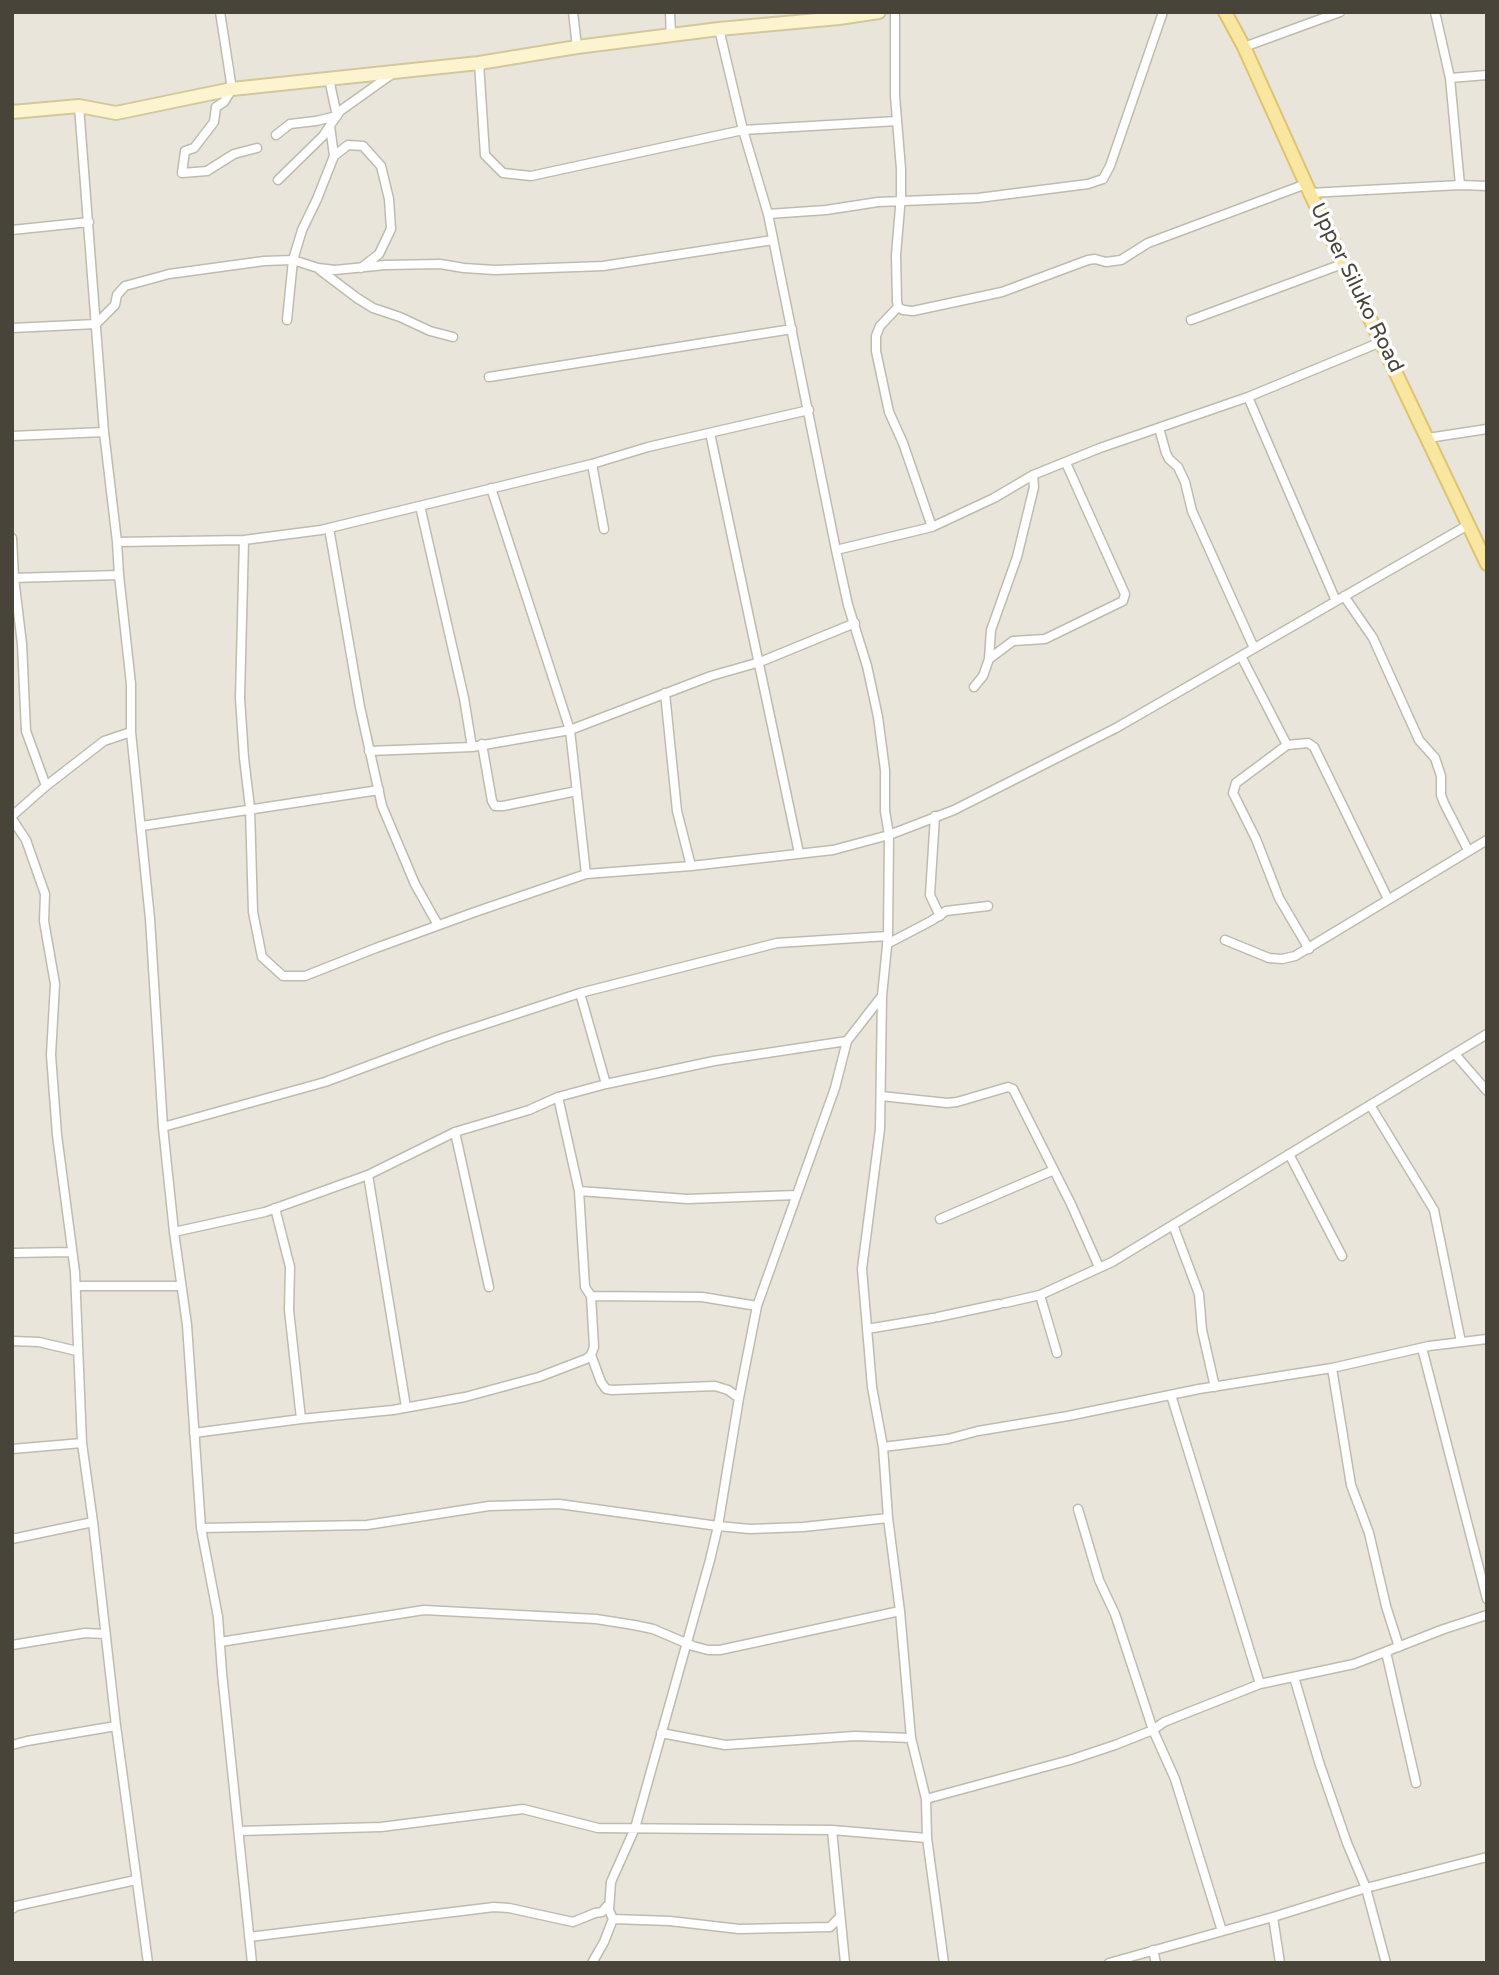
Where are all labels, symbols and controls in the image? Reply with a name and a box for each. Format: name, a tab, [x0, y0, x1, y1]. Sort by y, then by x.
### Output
street label: Upper Siluko Road	[1304, 199, 1408, 377]

